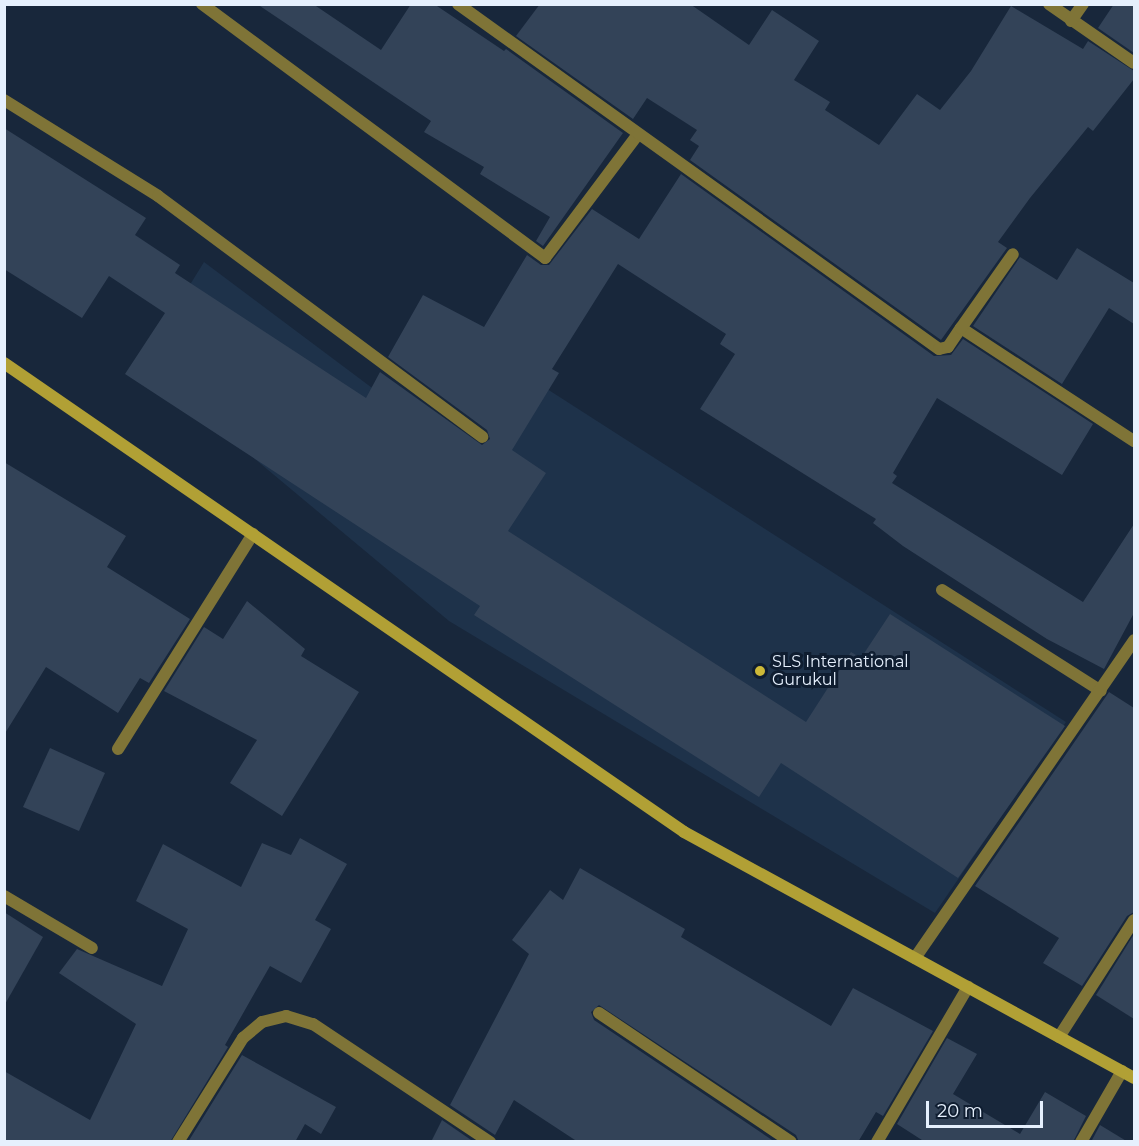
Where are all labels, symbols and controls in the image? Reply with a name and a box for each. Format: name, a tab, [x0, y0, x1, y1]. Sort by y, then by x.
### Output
place label: SLS International Gurukul	[772, 652, 909, 690]
marker: SLS International Gurukul	[753, 664, 767, 678]
scale bar	[929, 1089, 1046, 1127]
text: 20 m	[937, 1100, 983, 1122]

